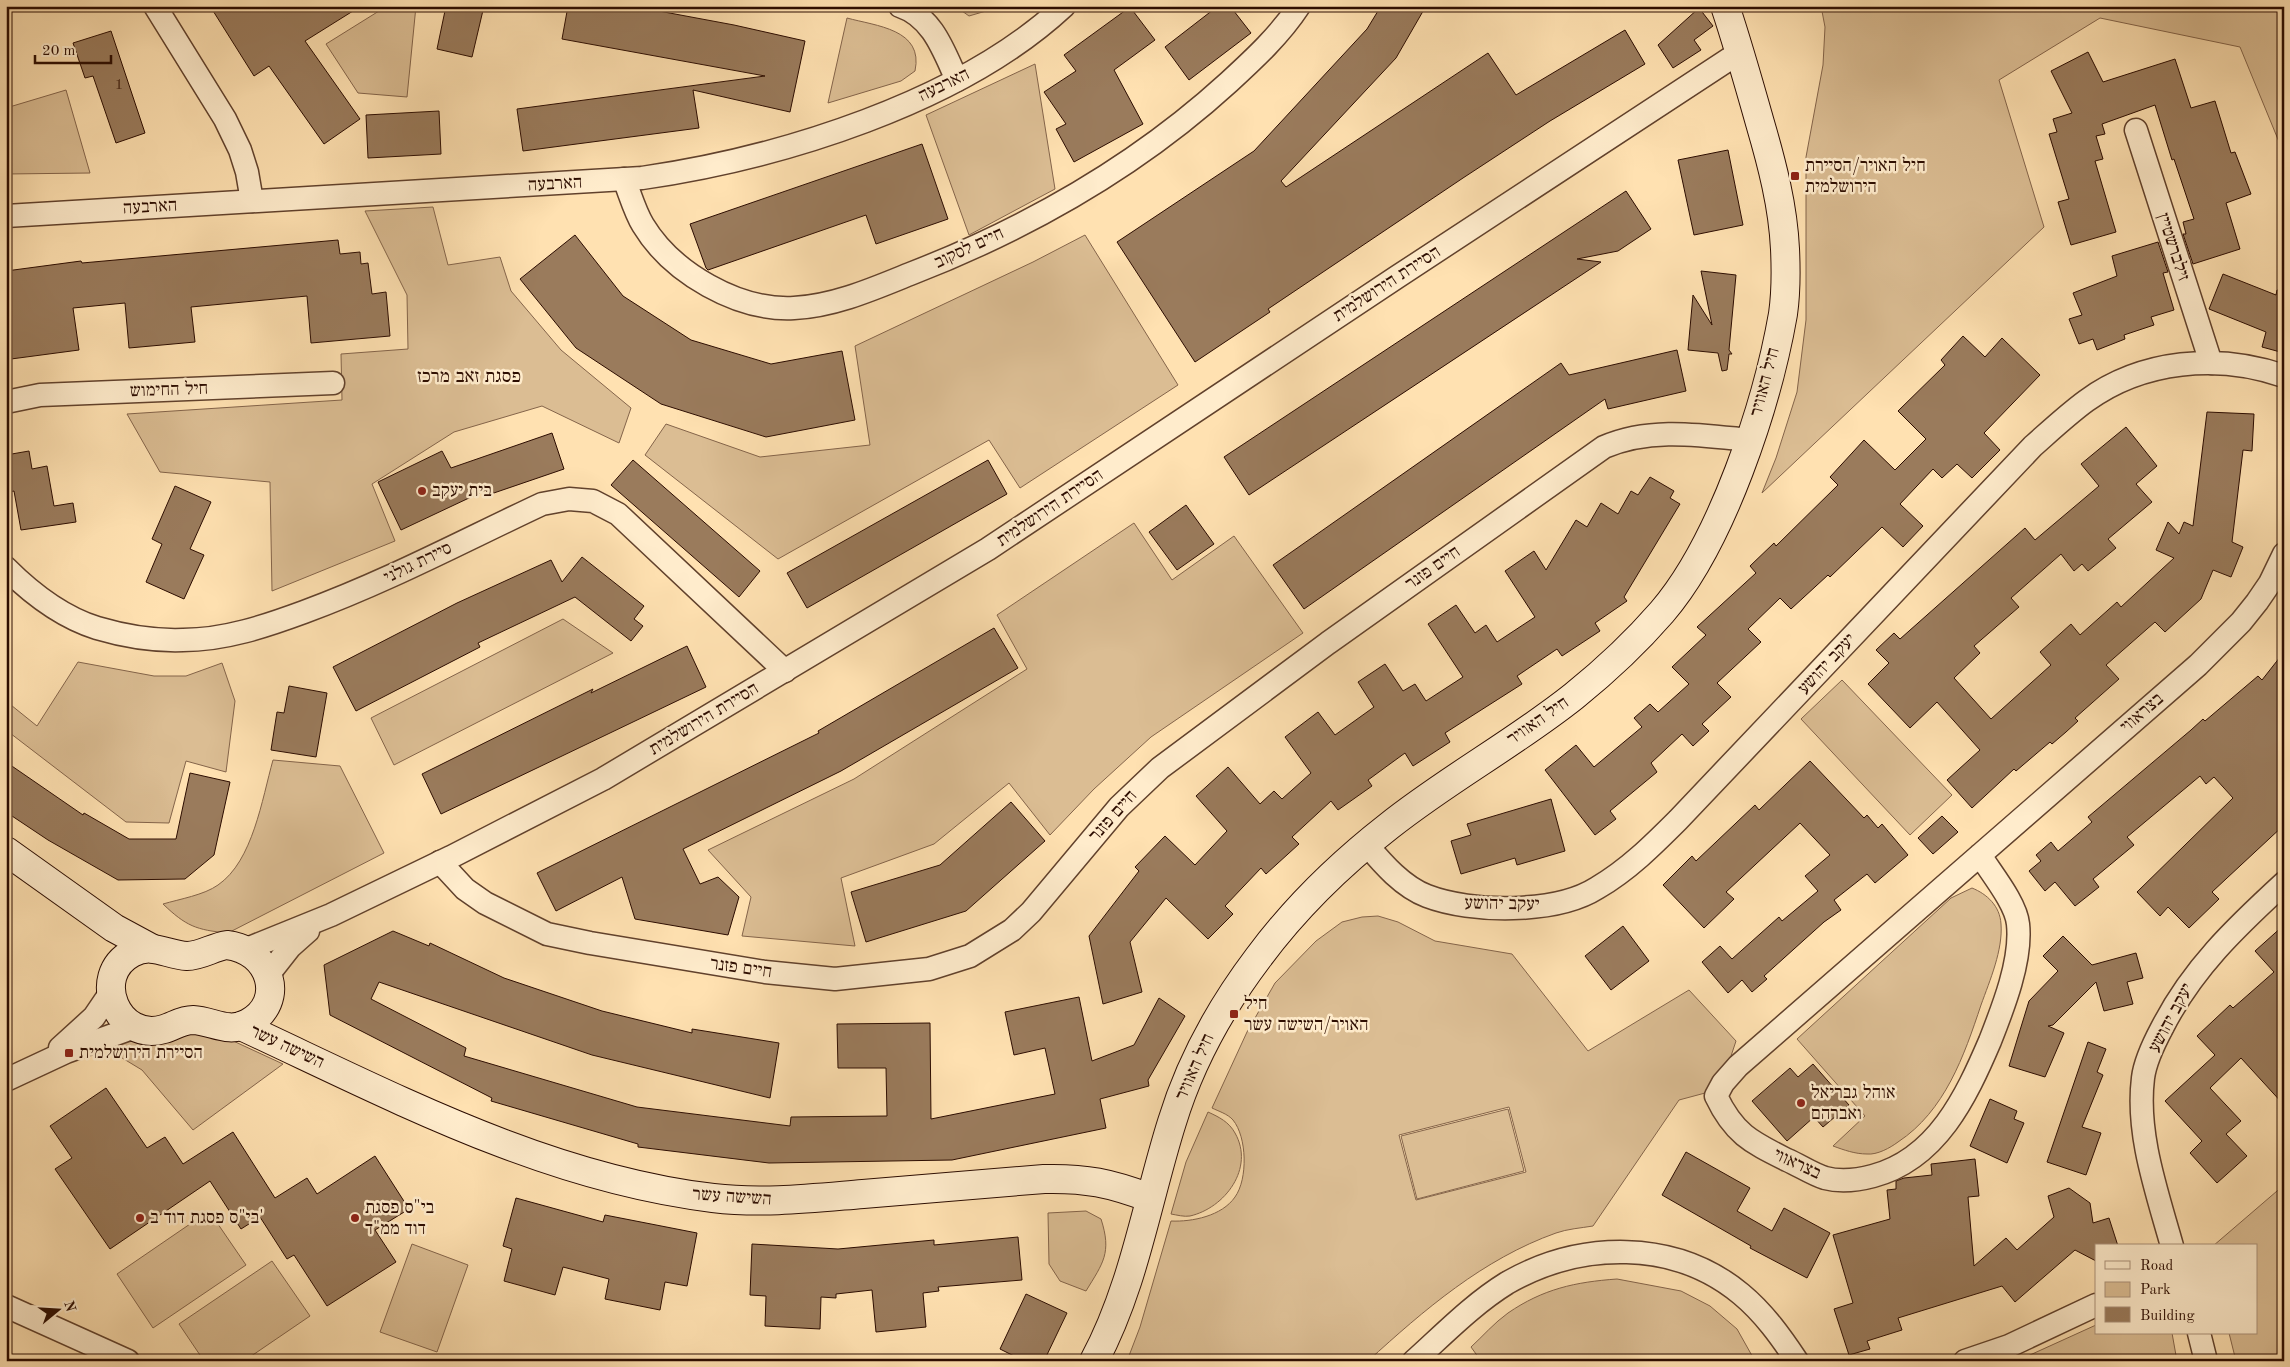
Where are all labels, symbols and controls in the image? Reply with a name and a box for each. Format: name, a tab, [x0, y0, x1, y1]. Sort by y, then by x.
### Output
scale bar	[35, 32, 111, 64]
text: 20 m	[42, 44, 76, 59]
street label: הארבעה	[916, 65, 972, 105]
house number: 1	[115, 78, 123, 93]
place label: חיל האויר/הסיירת הירושלמית	[1805, 156, 1926, 196]
marker: חיל האויר/הסיירת הירושלמית	[1789, 170, 1801, 182]
street label: הארבעה	[527, 174, 583, 194]
street label: הארבעה	[122, 197, 178, 217]
street label: זילברשטיין	[2154, 211, 2193, 283]
street label: חיים לסקוב	[931, 223, 1006, 272]
street label: הסיירת הירושלמית	[1330, 242, 1444, 325]
street label: חיל האוויר	[1746, 345, 1783, 418]
district label: פסגת זאב מרכז	[417, 368, 521, 387]
street label: חיל החימוש	[129, 379, 209, 400]
street label: הסיירת הירושלמית	[993, 465, 1106, 550]
place label: בית יעקב	[432, 482, 492, 500]
marker: בית יעקב	[416, 485, 428, 497]
street label: סיירת גולני	[381, 538, 455, 587]
street label: חיים פזנר	[1402, 543, 1464, 593]
street label: יעקב יהושע	[1795, 630, 1859, 698]
street label: הסיירת הירושלמית	[646, 679, 762, 759]
street label: בצראווי	[2117, 690, 2167, 736]
street label: חיל האוויר	[1503, 693, 1572, 749]
street label: חיים פזנר	[1085, 787, 1141, 845]
street label: יעקב יהושע	[1464, 894, 1540, 914]
street label: חיים פזנר	[709, 955, 773, 981]
street label: יעקב יהושע	[2145, 981, 2197, 1055]
place label: חיל האויר/השישה עשר	[1244, 994, 1369, 1034]
marker: חיל האויר/השישה עשר	[1228, 1008, 1240, 1020]
street label: השישה עשר	[247, 1022, 327, 1072]
street label: חיל האוויר	[1171, 1031, 1218, 1103]
place label: הסיירת הירושלמית	[79, 1043, 203, 1062]
marker: הסיירת הירושלמית	[63, 1047, 75, 1059]
place label: אוהל גבריאל ואברהם	[1811, 1083, 1895, 1123]
marker: אוהל גבריאל ואברהם	[1795, 1097, 1807, 1109]
street label: בצראווי	[1770, 1145, 1824, 1183]
street label: השישה עשר	[692, 1185, 772, 1209]
place label: בי"ס פסגת דוד ממ"ד	[365, 1199, 435, 1238]
place label: בי"ס פסגת דוד ב'	[150, 1209, 264, 1227]
marker: בי"ס פסגת דוד ב'	[134, 1212, 146, 1224]
marker: בי"ס פסגת דוד ממ"ד	[349, 1212, 361, 1224]
legend	[2095, 1244, 2258, 1334]
text: Road	[2140, 1259, 2174, 1274]
text: Park	[2140, 1283, 2171, 1298]
north arrow	[32, 1284, 82, 1334]
text: N	[61, 1299, 78, 1314]
text: Building	[2140, 1309, 2195, 1324]

